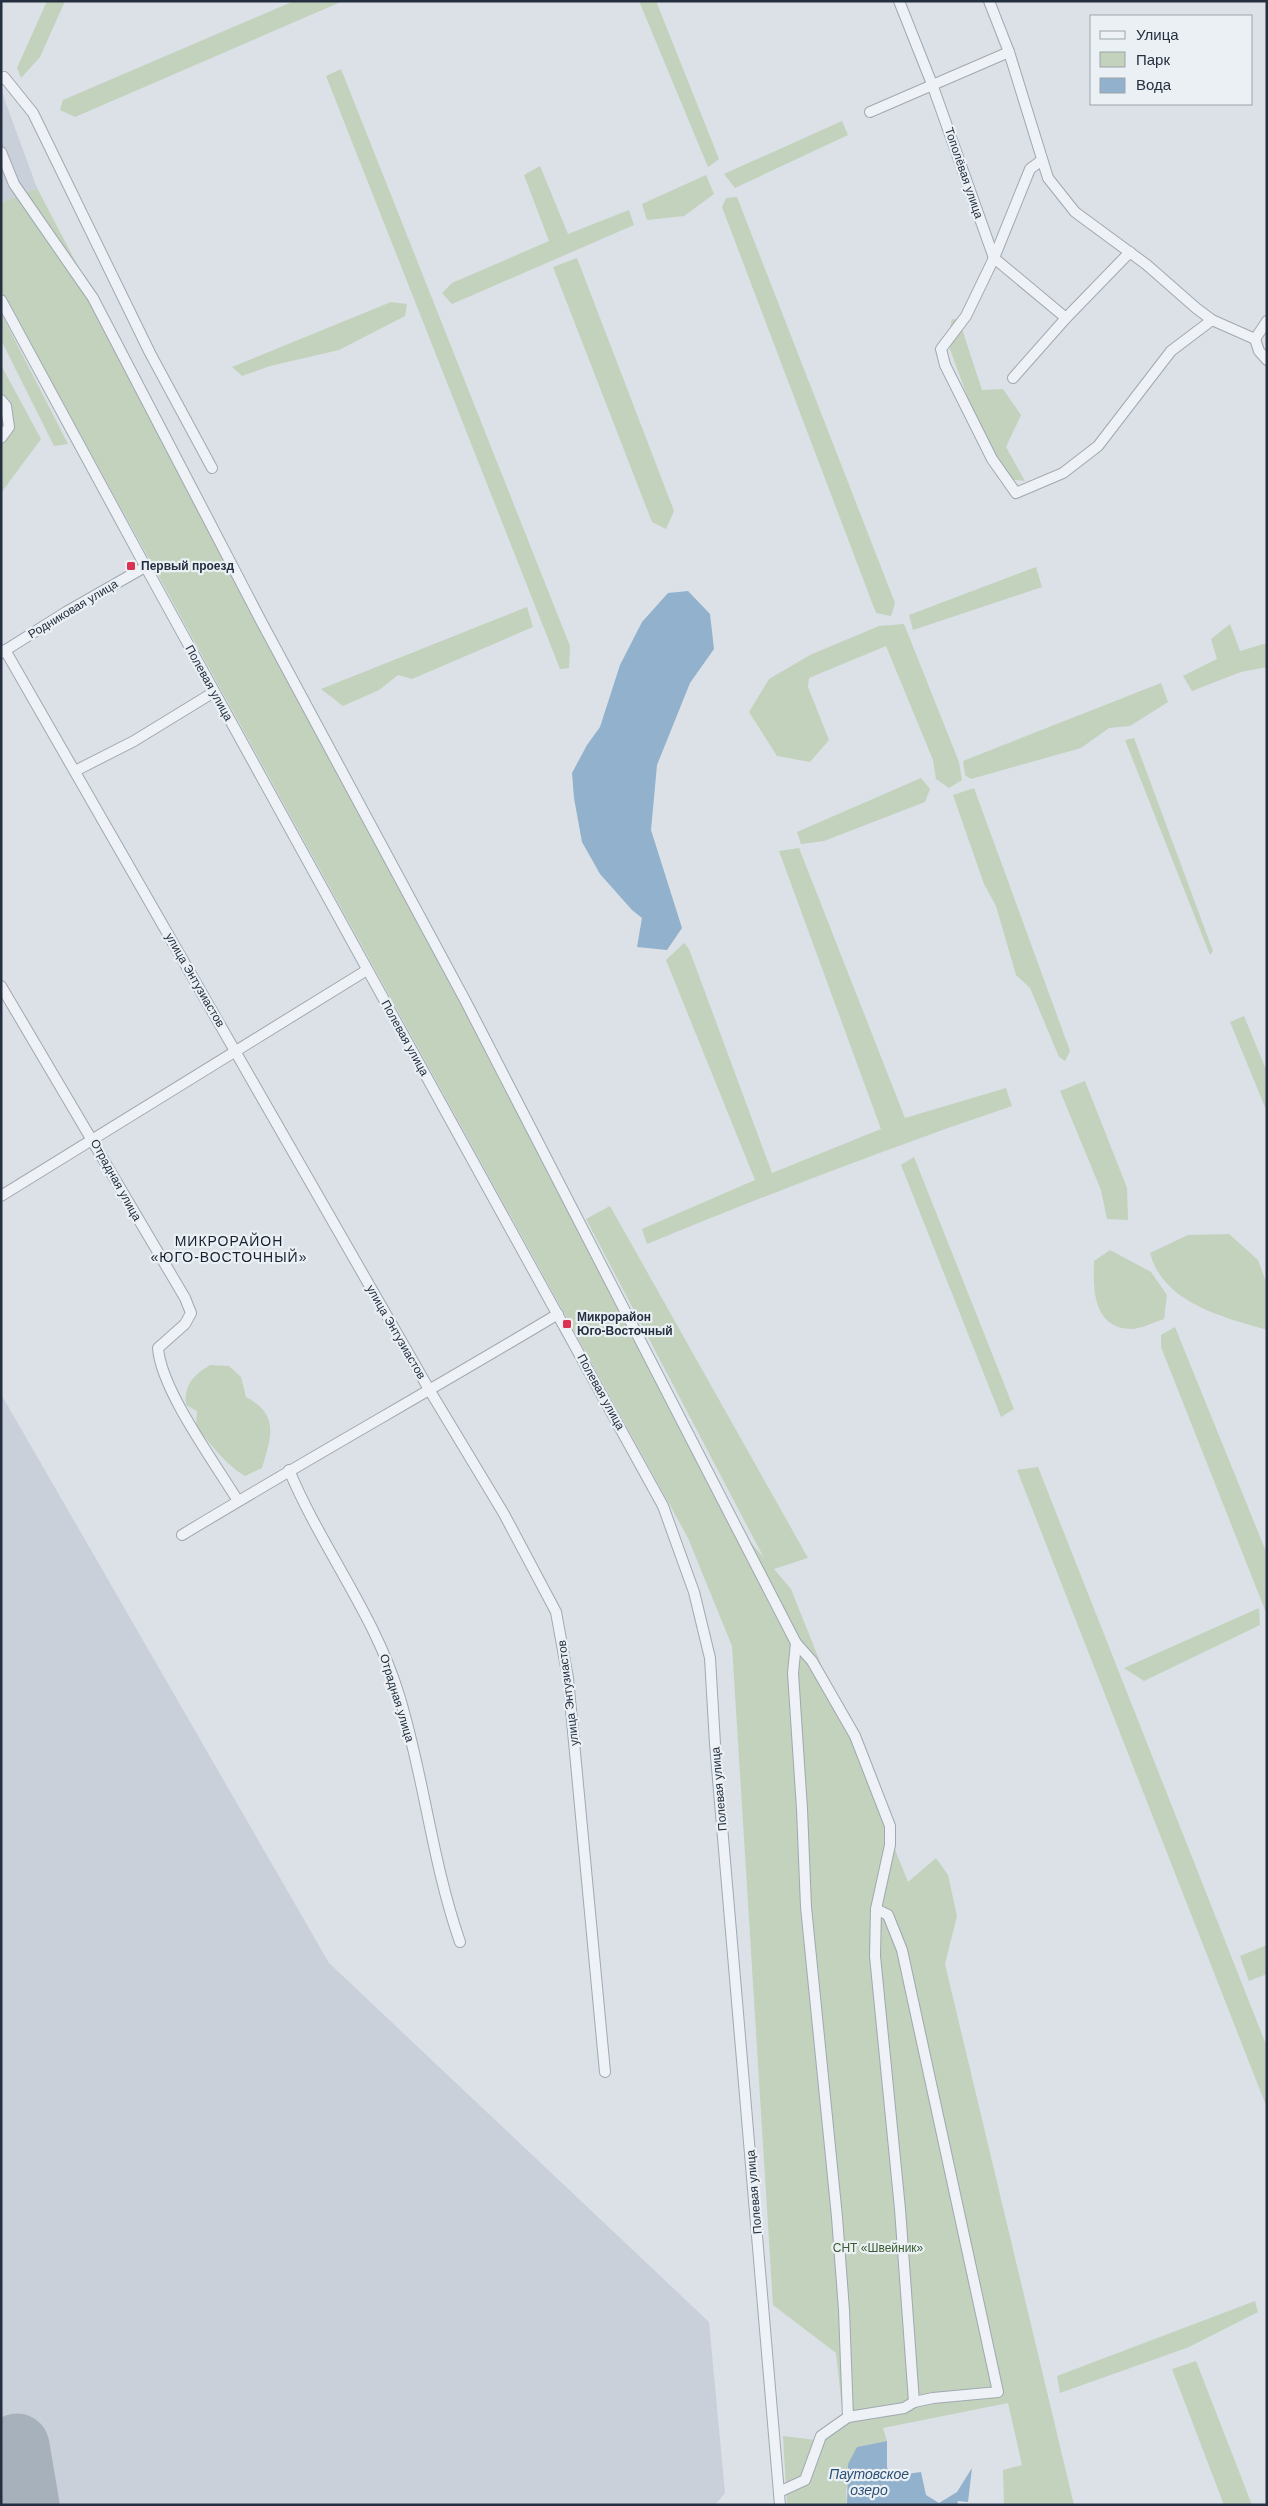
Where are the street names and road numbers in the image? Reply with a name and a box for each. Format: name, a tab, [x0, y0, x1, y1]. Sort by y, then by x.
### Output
street label: Тополёвая улица	[942, 126, 986, 221]
street label: Родниковая улица	[26, 577, 121, 641]
street label: Полевая улица	[182, 643, 236, 724]
street label: улица Энтузиастов	[162, 930, 228, 1030]
street label: Полевая улица	[378, 998, 432, 1079]
street label: Отрадная улица	[88, 1137, 144, 1224]
street label: улица Энтузиастов	[363, 1282, 429, 1382]
street label: Полевая улица	[574, 1352, 628, 1433]
street label: улица Энтузиастов	[555, 1639, 581, 1747]
street label: Отрадная улица	[377, 1652, 417, 1744]
street label: Полевая улица	[708, 1746, 730, 1832]
street label: Полевая улица	[743, 2149, 765, 2235]

